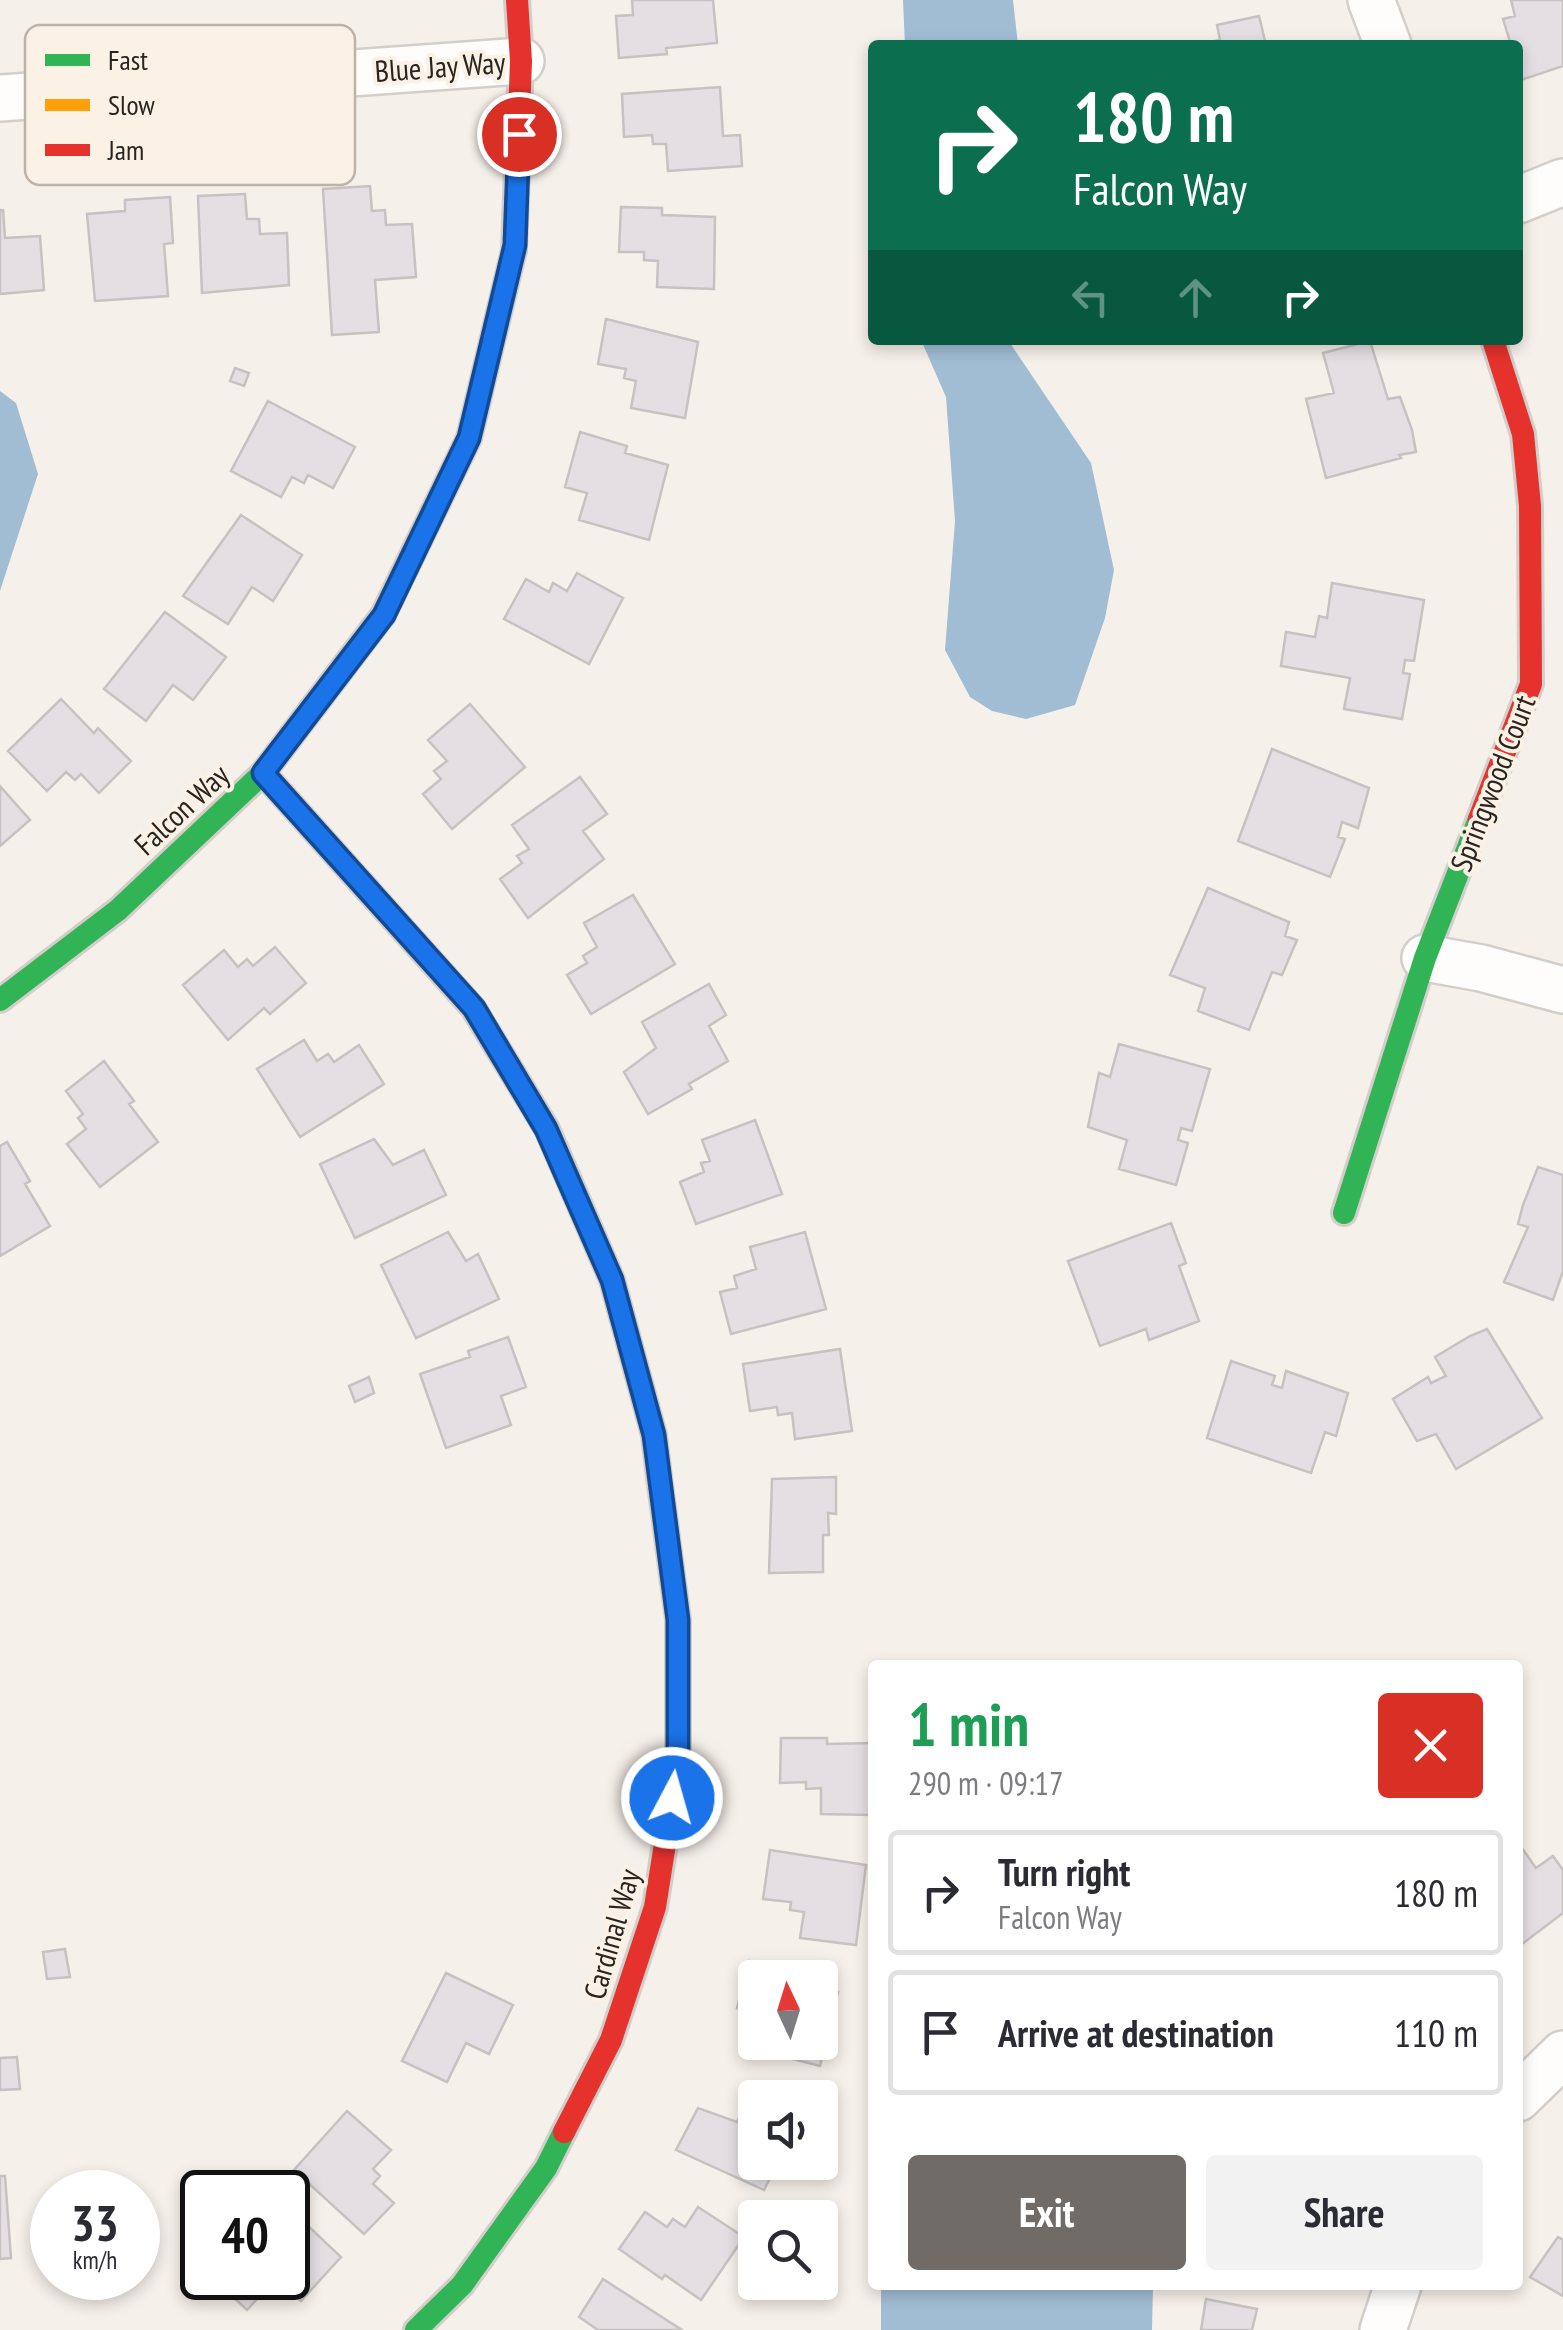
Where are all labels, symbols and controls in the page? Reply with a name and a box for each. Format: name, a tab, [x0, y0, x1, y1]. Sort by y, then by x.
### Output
legend	[25, 25, 355, 185]
text: Fast	[108, 41, 148, 78]
street label: Blue Jay Way	[373, 42, 507, 90]
text: 180 m	[1073, 71, 1234, 161]
icon: right	[908, 80, 1038, 210]
text: Slow	[108, 86, 155, 123]
pin	[477, 92, 562, 177]
icon: arrive	[492, 107, 547, 162]
text: Jam	[107, 131, 144, 168]
text: Falcon Way	[1073, 159, 1247, 217]
icon: left	[1063, 270, 1118, 325]
icon: ahead	[1168, 270, 1223, 325]
icon: right	[1273, 270, 1328, 325]
street label: Springwood Court	[1441, 689, 1544, 877]
street label: Falcon Way	[125, 755, 237, 863]
text: 1 min	[908, 1685, 1029, 1763]
button: close	[1378, 1693, 1483, 1798]
position arrow	[620, 1746, 724, 1850]
text: 290 m · 09:17	[908, 1762, 1063, 1804]
text: Turn right	[998, 1847, 1130, 1896]
street label: Cardinal Way	[574, 1864, 648, 2004]
icon: right	[913, 1865, 968, 1920]
text: 180 m	[1394, 1868, 1478, 1917]
text: Falcon Way	[998, 1896, 1122, 1938]
north arrow	[738, 1960, 838, 2060]
map controls	[738, 1960, 838, 2300]
icon: arrive	[913, 2005, 968, 2060]
text: Arrive at destination	[998, 2008, 1274, 2057]
text: 110 m	[1394, 2008, 1478, 2057]
button: sound	[738, 2080, 838, 2180]
button: Exit	[908, 2155, 1186, 2270]
button: Share	[1206, 2155, 1483, 2270]
speed limit sign: 40	[180, 2170, 310, 2300]
text: 33	[71, 2190, 119, 2255]
button: search	[738, 2200, 838, 2300]
text: km/h	[73, 2244, 117, 2276]

